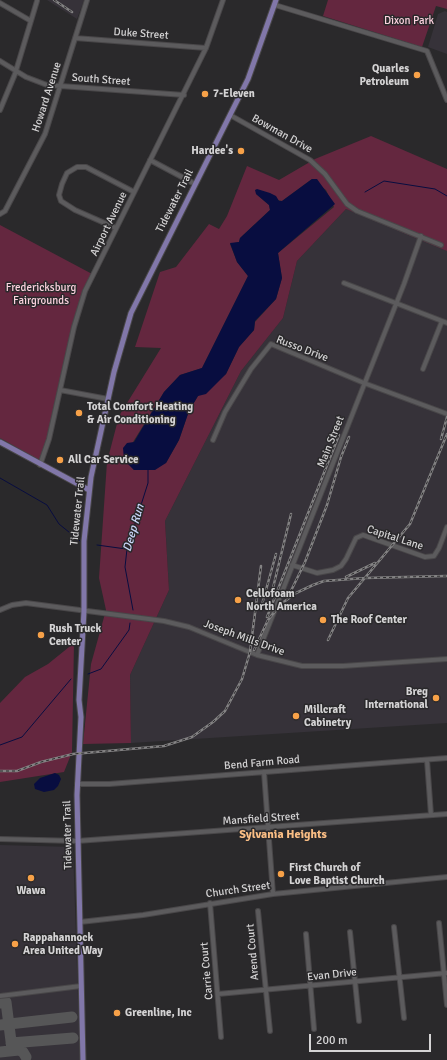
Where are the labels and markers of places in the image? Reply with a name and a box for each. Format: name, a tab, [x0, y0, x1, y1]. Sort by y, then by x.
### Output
place label: Quarles Petroleum	[360, 62, 409, 88]
marker: Quarles Petroleum	[412, 70, 422, 80]
place label: 7-Eleven	[213, 87, 255, 101]
marker: 7-Eleven	[200, 89, 210, 99]
place label: Hardee's	[191, 144, 233, 158]
marker: Hardee's	[236, 146, 246, 156]
place label: Total Comfort Heating & Air Conditioning	[87, 400, 193, 426]
marker: Total Comfort Heating & Air Conditioning	[74, 408, 84, 418]
place label: All Car Service	[68, 453, 139, 467]
marker: All Car Service	[55, 455, 65, 465]
place label: Cellofoam North America	[246, 587, 317, 613]
marker: Cellofoam North America	[233, 595, 243, 605]
place label: The Roof Center	[331, 613, 407, 627]
marker: The Roof Center	[318, 615, 328, 625]
place label: Rush Truck Center	[49, 622, 101, 648]
marker: Rush Truck Center	[36, 630, 46, 640]
place label: Breg International	[365, 685, 428, 711]
marker: Breg International	[431, 693, 441, 703]
place label: Millcraft Cabinetry	[304, 703, 351, 729]
marker: Millcraft Cabinetry	[291, 711, 301, 721]
place label: First Church of Love Baptist Church	[289, 861, 385, 887]
marker: First Church of Love Baptist Church	[276, 869, 286, 879]
marker: Wawa	[26, 873, 36, 883]
place label: Wawa	[16, 884, 46, 898]
place label: Rappahannock Area United Way	[23, 931, 103, 957]
marker: Rappahannock Area United Way	[10, 939, 20, 949]
place label: Greenline, Inc	[125, 1006, 192, 1020]
marker: Greenline, Inc	[112, 1008, 122, 1018]

